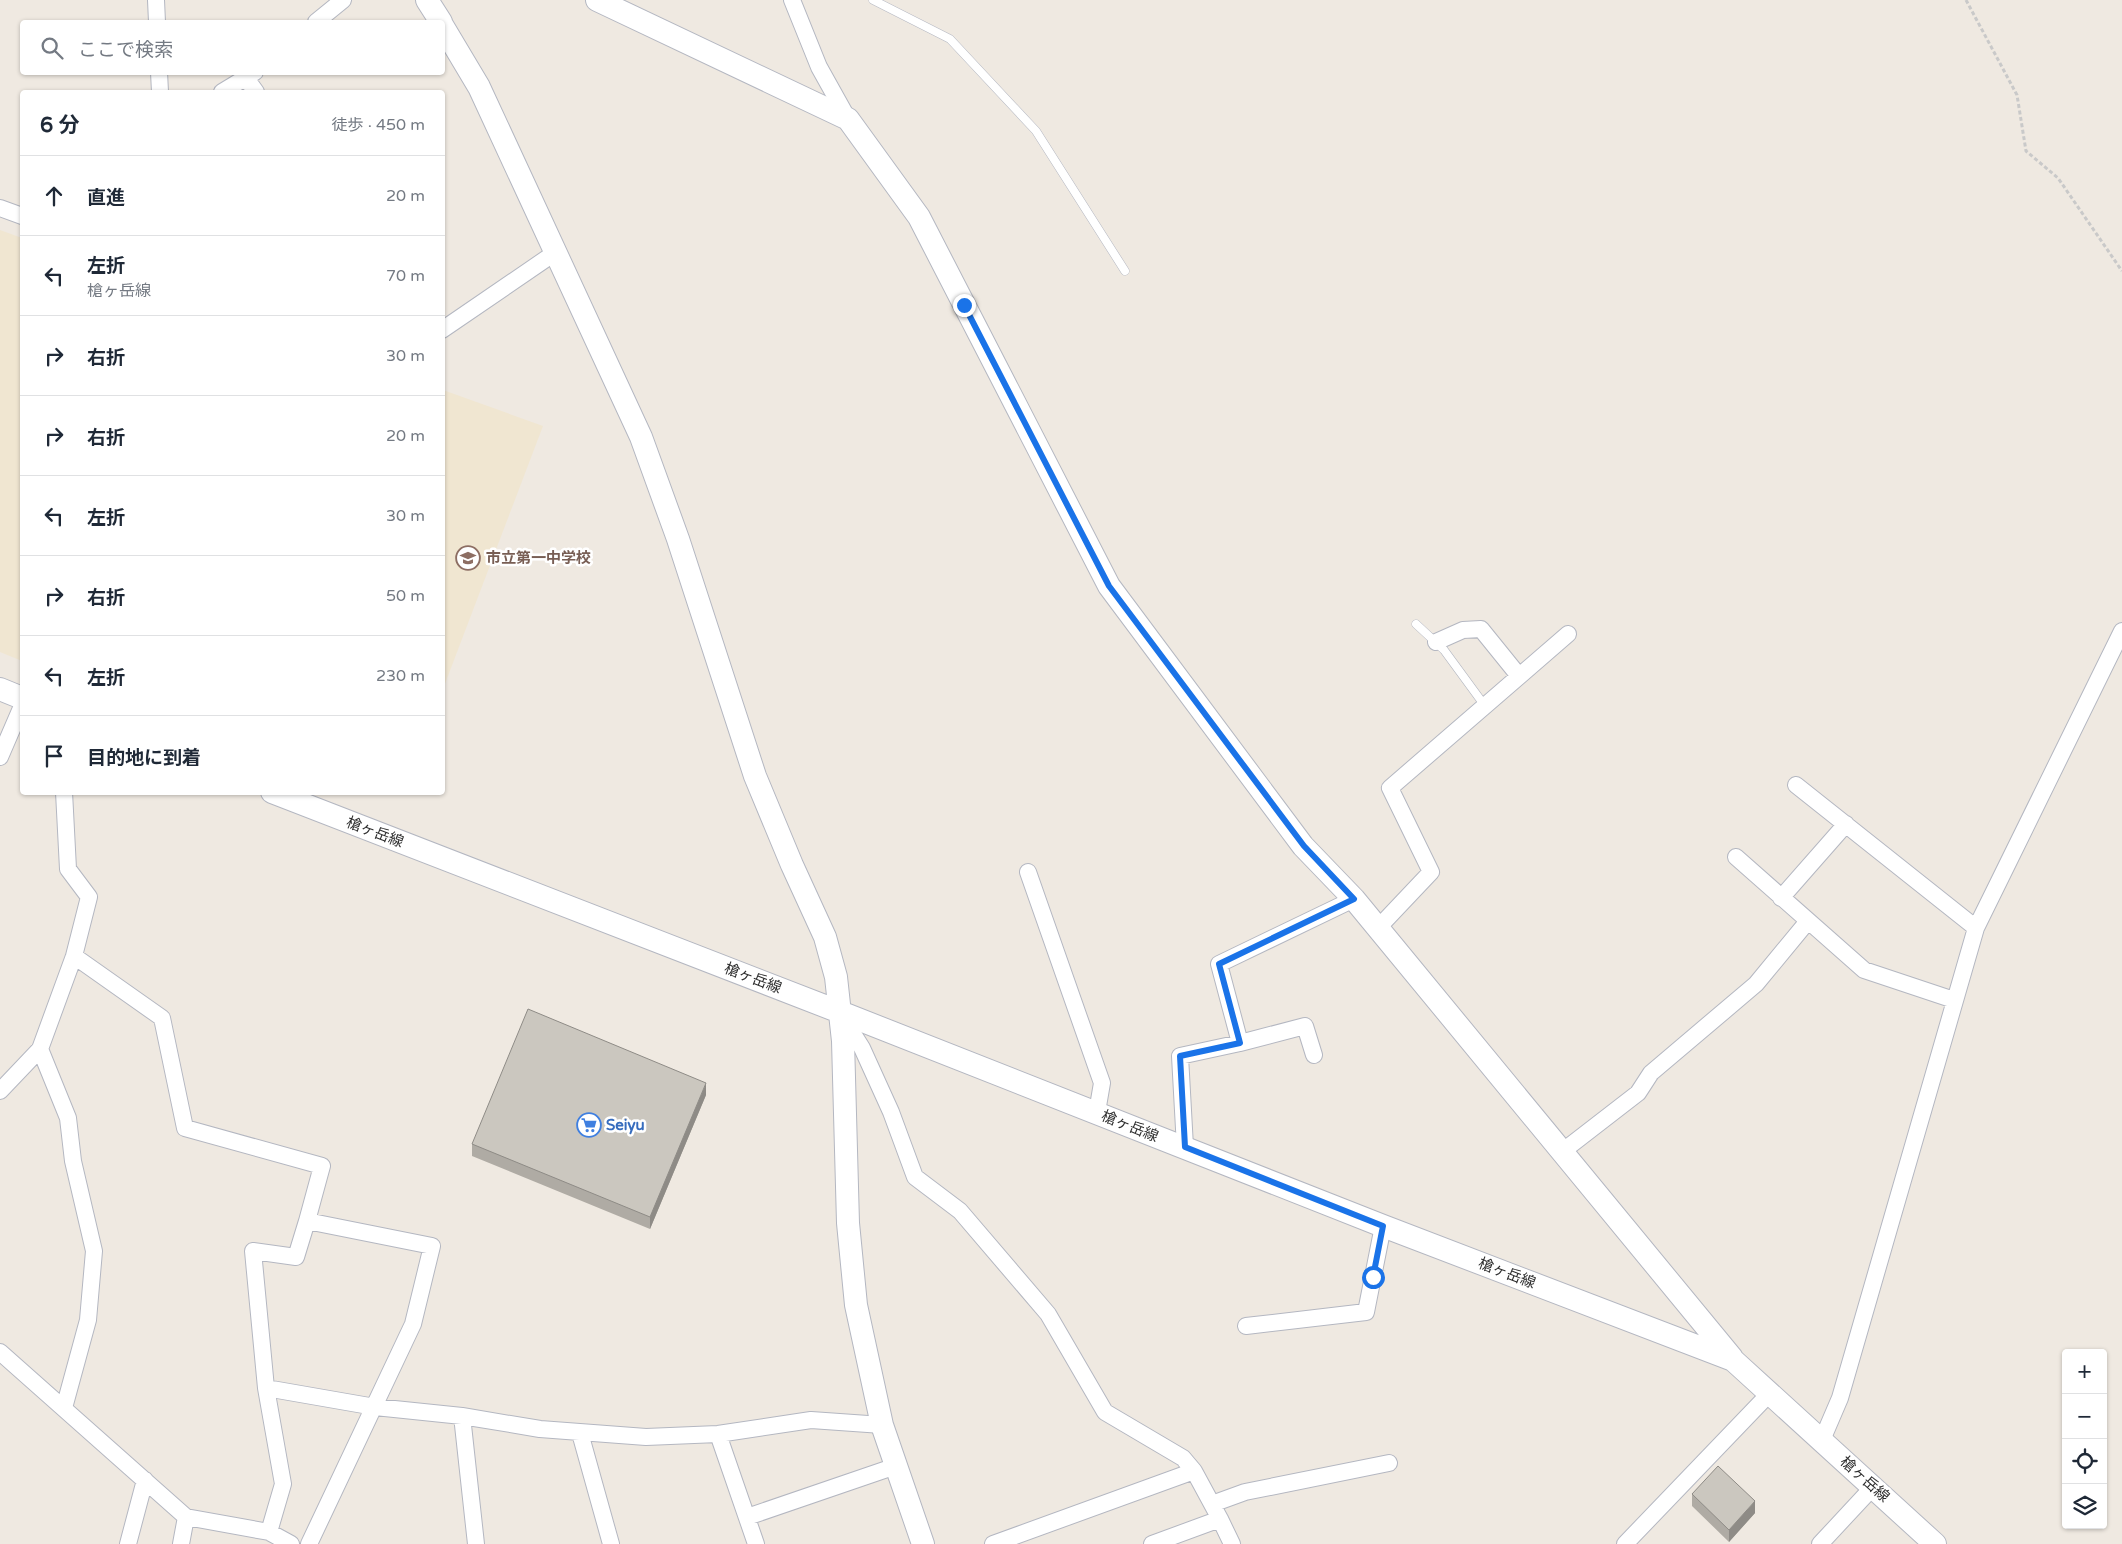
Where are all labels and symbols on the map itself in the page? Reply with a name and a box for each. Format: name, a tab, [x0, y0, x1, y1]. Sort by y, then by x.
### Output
route end	[953, 294, 976, 317]
school or university icon: 市立第一中学校	[455, 545, 481, 571]
place label: 市立第一中学校	[486, 549, 591, 567]
street label: 槍ヶ岳線	[344, 813, 406, 851]
street label: 槍ヶ岳線	[722, 959, 784, 997]
street label: 槍ヶ岳線	[1099, 1106, 1161, 1146]
supermarket icon: Seiyu	[576, 1112, 602, 1138]
place label: Seiyu	[606, 1116, 645, 1135]
street label: 槍ヶ岳線	[1476, 1254, 1538, 1292]
route start	[1362, 1266, 1385, 1289]
street label: 槍ヶ岳線	[1837, 1452, 1893, 1506]

